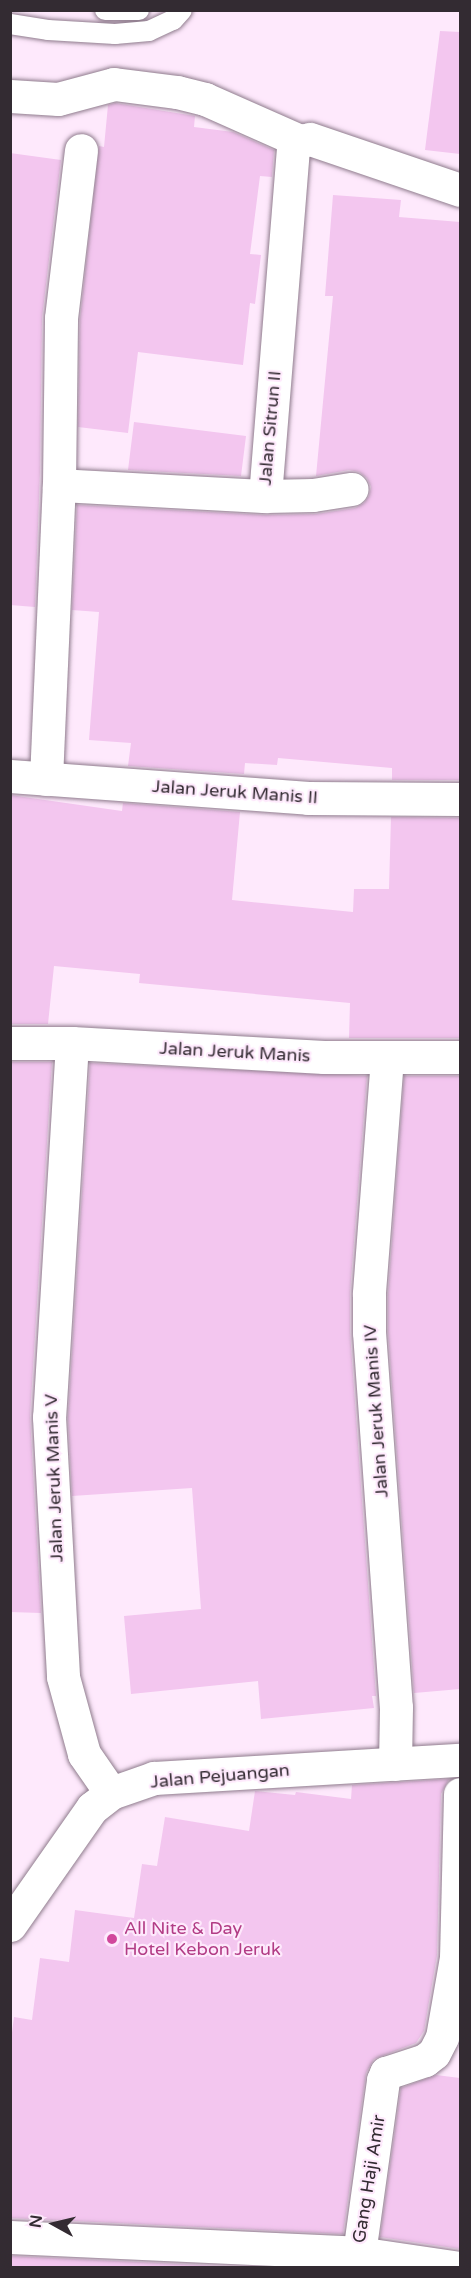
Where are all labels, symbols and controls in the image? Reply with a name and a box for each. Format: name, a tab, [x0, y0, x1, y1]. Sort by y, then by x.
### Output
street label: Jalan Sitrun II	[254, 370, 286, 486]
street label: Jalan Jeruk Manis II	[151, 775, 319, 809]
street label: Jalan Jeruk Manis	[159, 1037, 311, 1067]
street label: Jalan Jeruk Manis IV	[359, 1324, 393, 1498]
street label: Jalan Jeruk Manis V	[40, 1393, 68, 1563]
street label: Jalan Pejuangan	[149, 1759, 291, 1793]
place label: All Nite & Day Hotel Kebon Jeruk	[124, 1918, 281, 1960]
marker: All Nite & Day Hotel Kebon Jeruk	[105, 1932, 119, 1946]
street label: Gang Haji Amir	[348, 2113, 390, 2245]
north arrow	[24, 2194, 84, 2254]
text: N	[25, 2214, 47, 2229]

